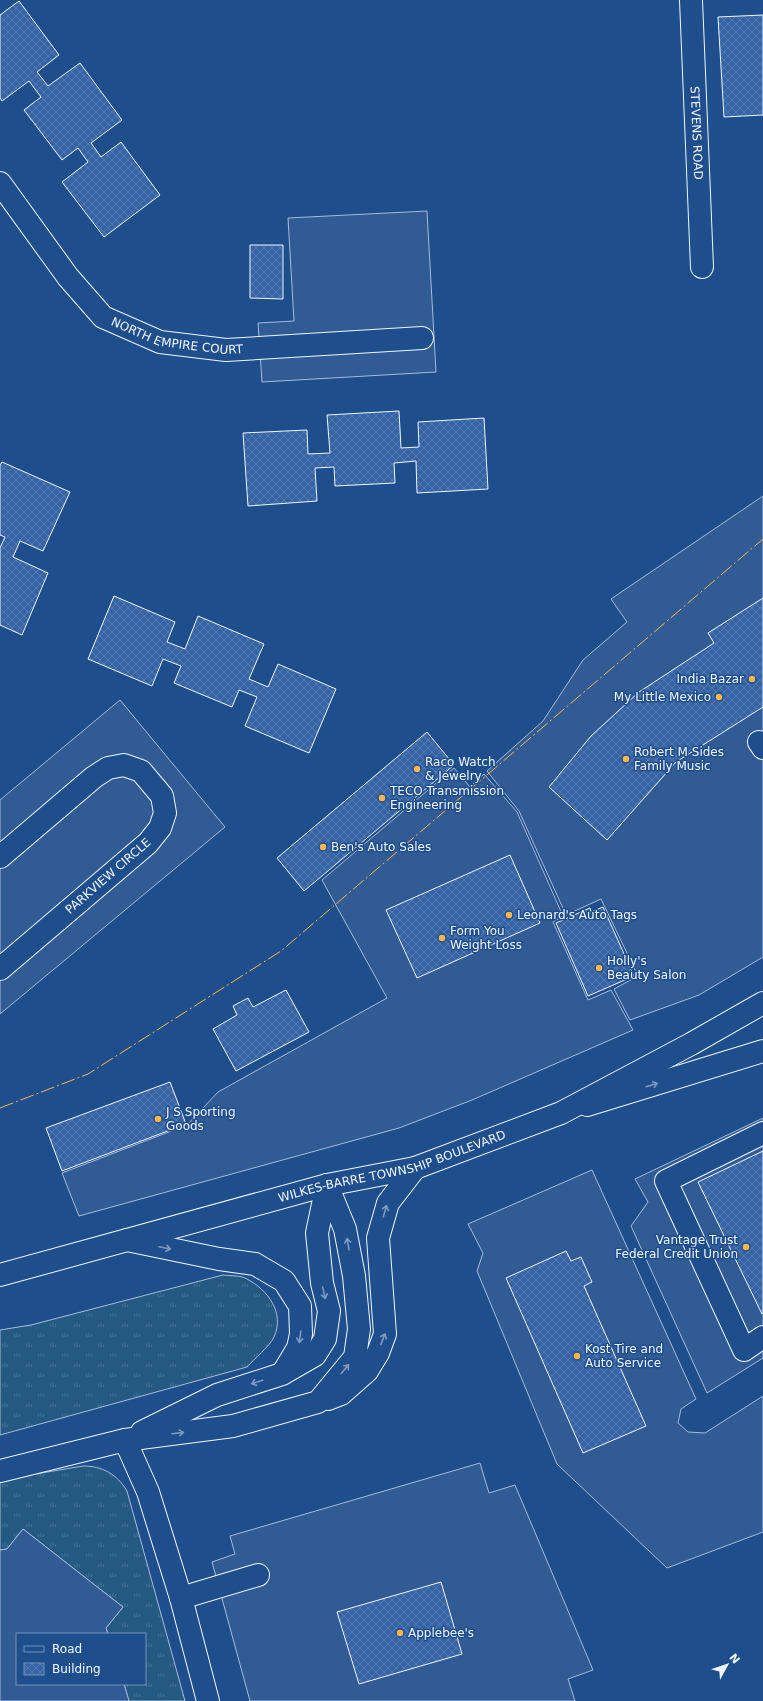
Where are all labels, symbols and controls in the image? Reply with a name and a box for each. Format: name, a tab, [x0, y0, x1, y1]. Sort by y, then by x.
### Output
street label: STEVENS ROAD	[688, 86, 705, 180]
street label: NORTH EMPIRE COURT	[109, 315, 244, 357]
place label: India Bazar	[677, 672, 744, 686]
marker: India Bazar	[747, 674, 757, 684]
place label: My Little Mexico	[614, 690, 711, 704]
marker: My Little Mexico	[714, 692, 724, 702]
place label: Robert M Sides Family Music	[634, 745, 724, 773]
marker: Robert M Sides Family Music	[621, 754, 631, 764]
place label: Raco Watch & Jewelry	[425, 755, 496, 783]
marker: Raco Watch & Jewelry	[412, 764, 422, 774]
place label: TECO Transmission Engineering	[389, 784, 504, 812]
marker: TECO Transmission Engineering	[377, 793, 387, 803]
street label: PARKVIEW CIRCLE	[63, 835, 153, 917]
place label: Ben's Auto Sales	[331, 840, 431, 854]
marker: Ben's Auto Sales	[318, 842, 328, 852]
place label: Leonard's Auto Tags	[517, 908, 637, 922]
marker: Leonard's Auto Tags	[504, 910, 514, 920]
place label: Form You Weight Loss	[450, 924, 522, 952]
marker: Form You Weight Loss	[437, 933, 447, 943]
place label: Holly's Beauty Salon	[607, 954, 686, 982]
marker: Holly's Beauty Salon	[594, 963, 604, 973]
one-way arrow	[645, 1081, 658, 1088]
place label: J S Sporting Goods	[165, 1105, 236, 1133]
marker: J S Sporting Goods	[153, 1114, 163, 1124]
street label: WILKES-BARRE TOWNSHIP BOULEVARD	[277, 1127, 508, 1205]
one-way arrow	[382, 1205, 389, 1218]
place label: Vantage Trust Federal Credit Union	[615, 1233, 738, 1261]
one-way arrow	[344, 1238, 352, 1251]
marker: Vantage Trust Federal Credit Union	[741, 1242, 751, 1252]
one-way arrow	[158, 1244, 171, 1252]
one-way arrow	[321, 1286, 329, 1299]
one-way arrow	[296, 1330, 304, 1343]
one-way arrow	[379, 1334, 387, 1346]
place label: Kost Tire and Auto Service	[585, 1342, 663, 1370]
marker: Kost Tire and Auto Service	[572, 1351, 582, 1361]
one-way arrow	[340, 1364, 349, 1375]
one-way arrow	[251, 1379, 264, 1386]
one-way arrow	[171, 1429, 184, 1437]
place label: Applebee's	[408, 1626, 474, 1640]
marker: Applebee's	[395, 1628, 405, 1638]
legend	[16, 1633, 146, 1685]
text: Road	[52, 1642, 82, 1656]
north arrow	[707, 1645, 747, 1685]
text: N	[726, 1651, 742, 1667]
text: Building	[52, 1662, 101, 1676]

